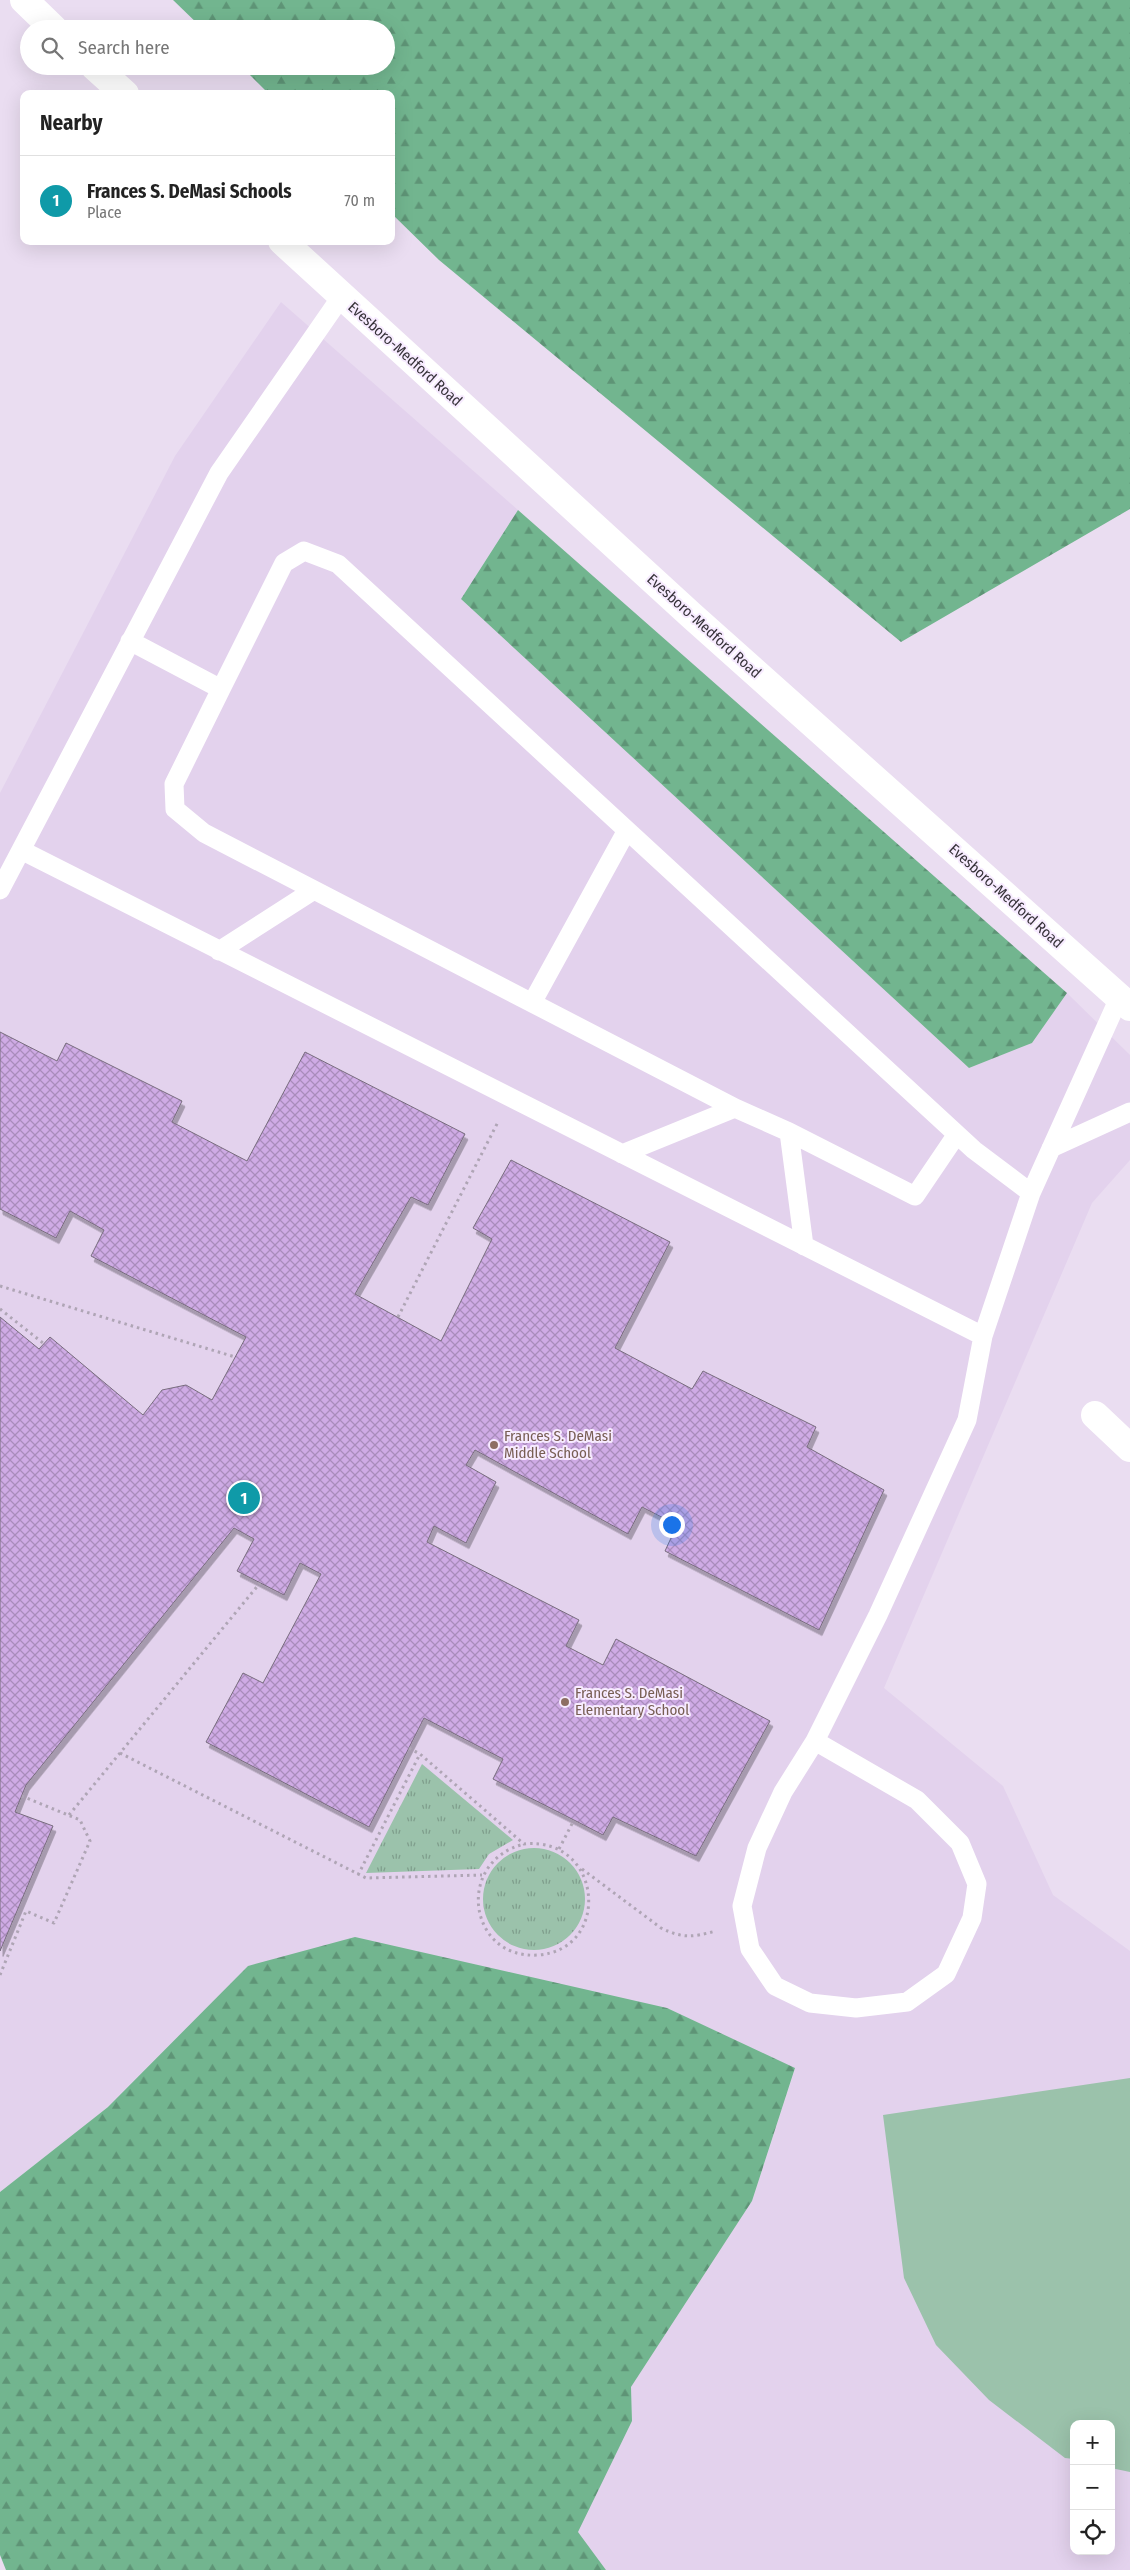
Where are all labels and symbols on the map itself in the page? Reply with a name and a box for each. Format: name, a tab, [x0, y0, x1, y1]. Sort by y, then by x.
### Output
street label: Evesboro-Medford Road	[344, 298, 466, 410]
street label: Evesboro-Medford Road	[643, 570, 765, 682]
street label: Evesboro-Medford Road	[945, 840, 1067, 952]
place label: Frances S. DeMasi Middle School	[504, 1427, 612, 1462]
marker: Frances S. DeMasi Middle School	[488, 1439, 500, 1451]
pin: 1	[228, 1479, 260, 1517]
your location	[659, 1512, 685, 1538]
place label: Frances S. DeMasi Elementary School	[575, 1684, 689, 1719]
marker: Frances S. DeMasi Elementary School	[559, 1696, 571, 1708]

